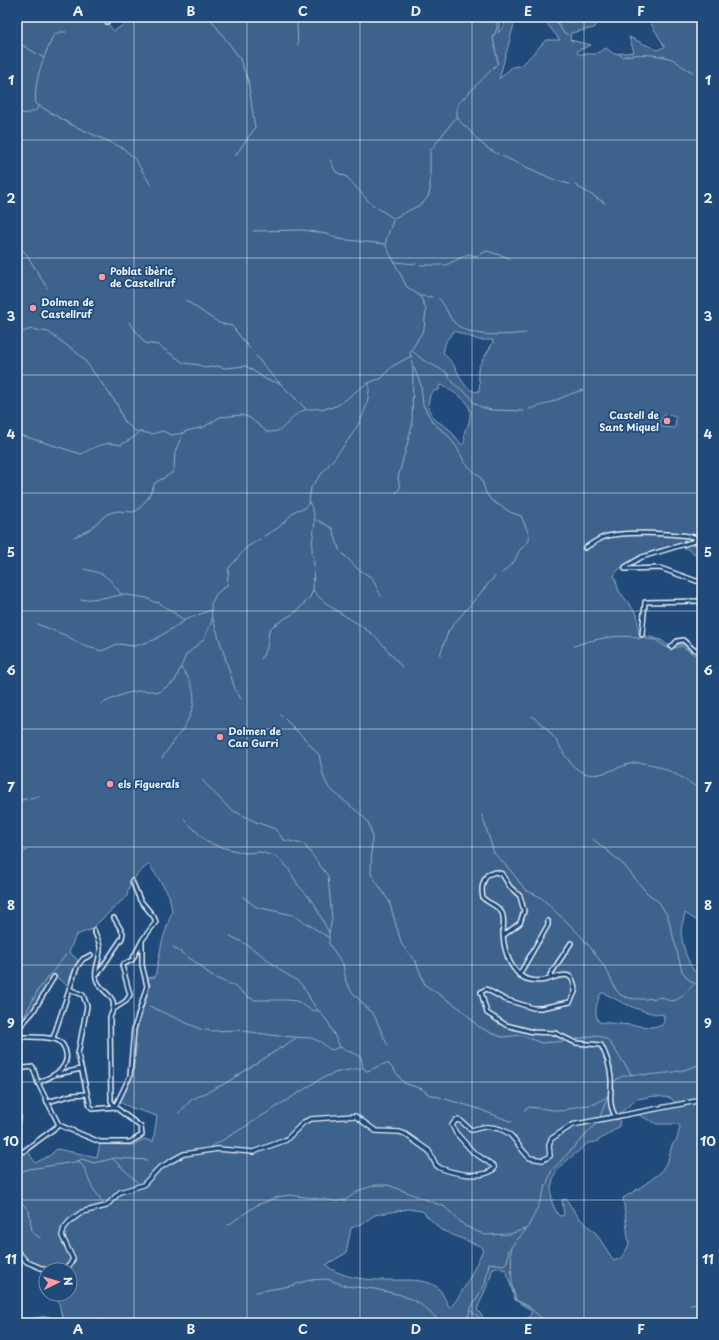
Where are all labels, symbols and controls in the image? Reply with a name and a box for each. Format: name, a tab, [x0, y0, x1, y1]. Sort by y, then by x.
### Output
text: A	[73, 1, 83, 20]
text: B	[187, 1, 196, 20]
text: C	[298, 1, 308, 20]
text: D	[411, 1, 421, 20]
text: E	[524, 1, 532, 20]
text: F	[637, 1, 645, 20]
text: 1	[8, 70, 14, 89]
text: 1	[705, 70, 711, 89]
text: 2	[6, 188, 16, 207]
text: 2	[703, 188, 713, 207]
place label: Poblat ibèric de Castellruf	[110, 263, 177, 290]
marker: Poblat ibèric de Castellruf	[97, 272, 107, 282]
place label: Dolmen de Castellruf	[41, 294, 95, 321]
marker: Dolmen de Castellruf	[28, 303, 38, 313]
text: 3	[7, 306, 16, 325]
text: 3	[704, 306, 713, 325]
place label: Castell de Sant Miquel	[599, 407, 660, 434]
marker: Castell de Sant Miquel	[662, 416, 672, 426]
text: 4	[7, 424, 16, 443]
text: 4	[704, 424, 713, 443]
text: 5	[7, 542, 15, 561]
text: 5	[704, 542, 712, 561]
text: 6	[6, 660, 16, 679]
text: 6	[703, 660, 713, 679]
place label: Dolmen de Can Gurri	[228, 723, 282, 750]
marker: Dolmen de Can Gurri	[215, 732, 225, 742]
place label: els Figuerals	[118, 776, 180, 791]
text: 7	[7, 777, 15, 796]
text: 7	[704, 777, 712, 796]
marker: els Figuerals	[105, 779, 115, 789]
text: 8	[7, 895, 15, 914]
text: 8	[704, 895, 712, 914]
text: 9	[7, 1013, 15, 1032]
text: 9	[704, 1013, 712, 1032]
text: 10	[3, 1131, 19, 1150]
text: 10	[700, 1131, 716, 1150]
text: 11	[5, 1249, 17, 1268]
text: 11	[702, 1249, 714, 1268]
north arrow	[38, 1262, 78, 1302]
text: N	[60, 1276, 77, 1286]
text: A	[73, 1319, 83, 1338]
text: B	[187, 1319, 196, 1338]
text: C	[298, 1319, 308, 1338]
text: D	[411, 1319, 421, 1338]
text: E	[524, 1319, 532, 1338]
text: F	[637, 1319, 645, 1338]

